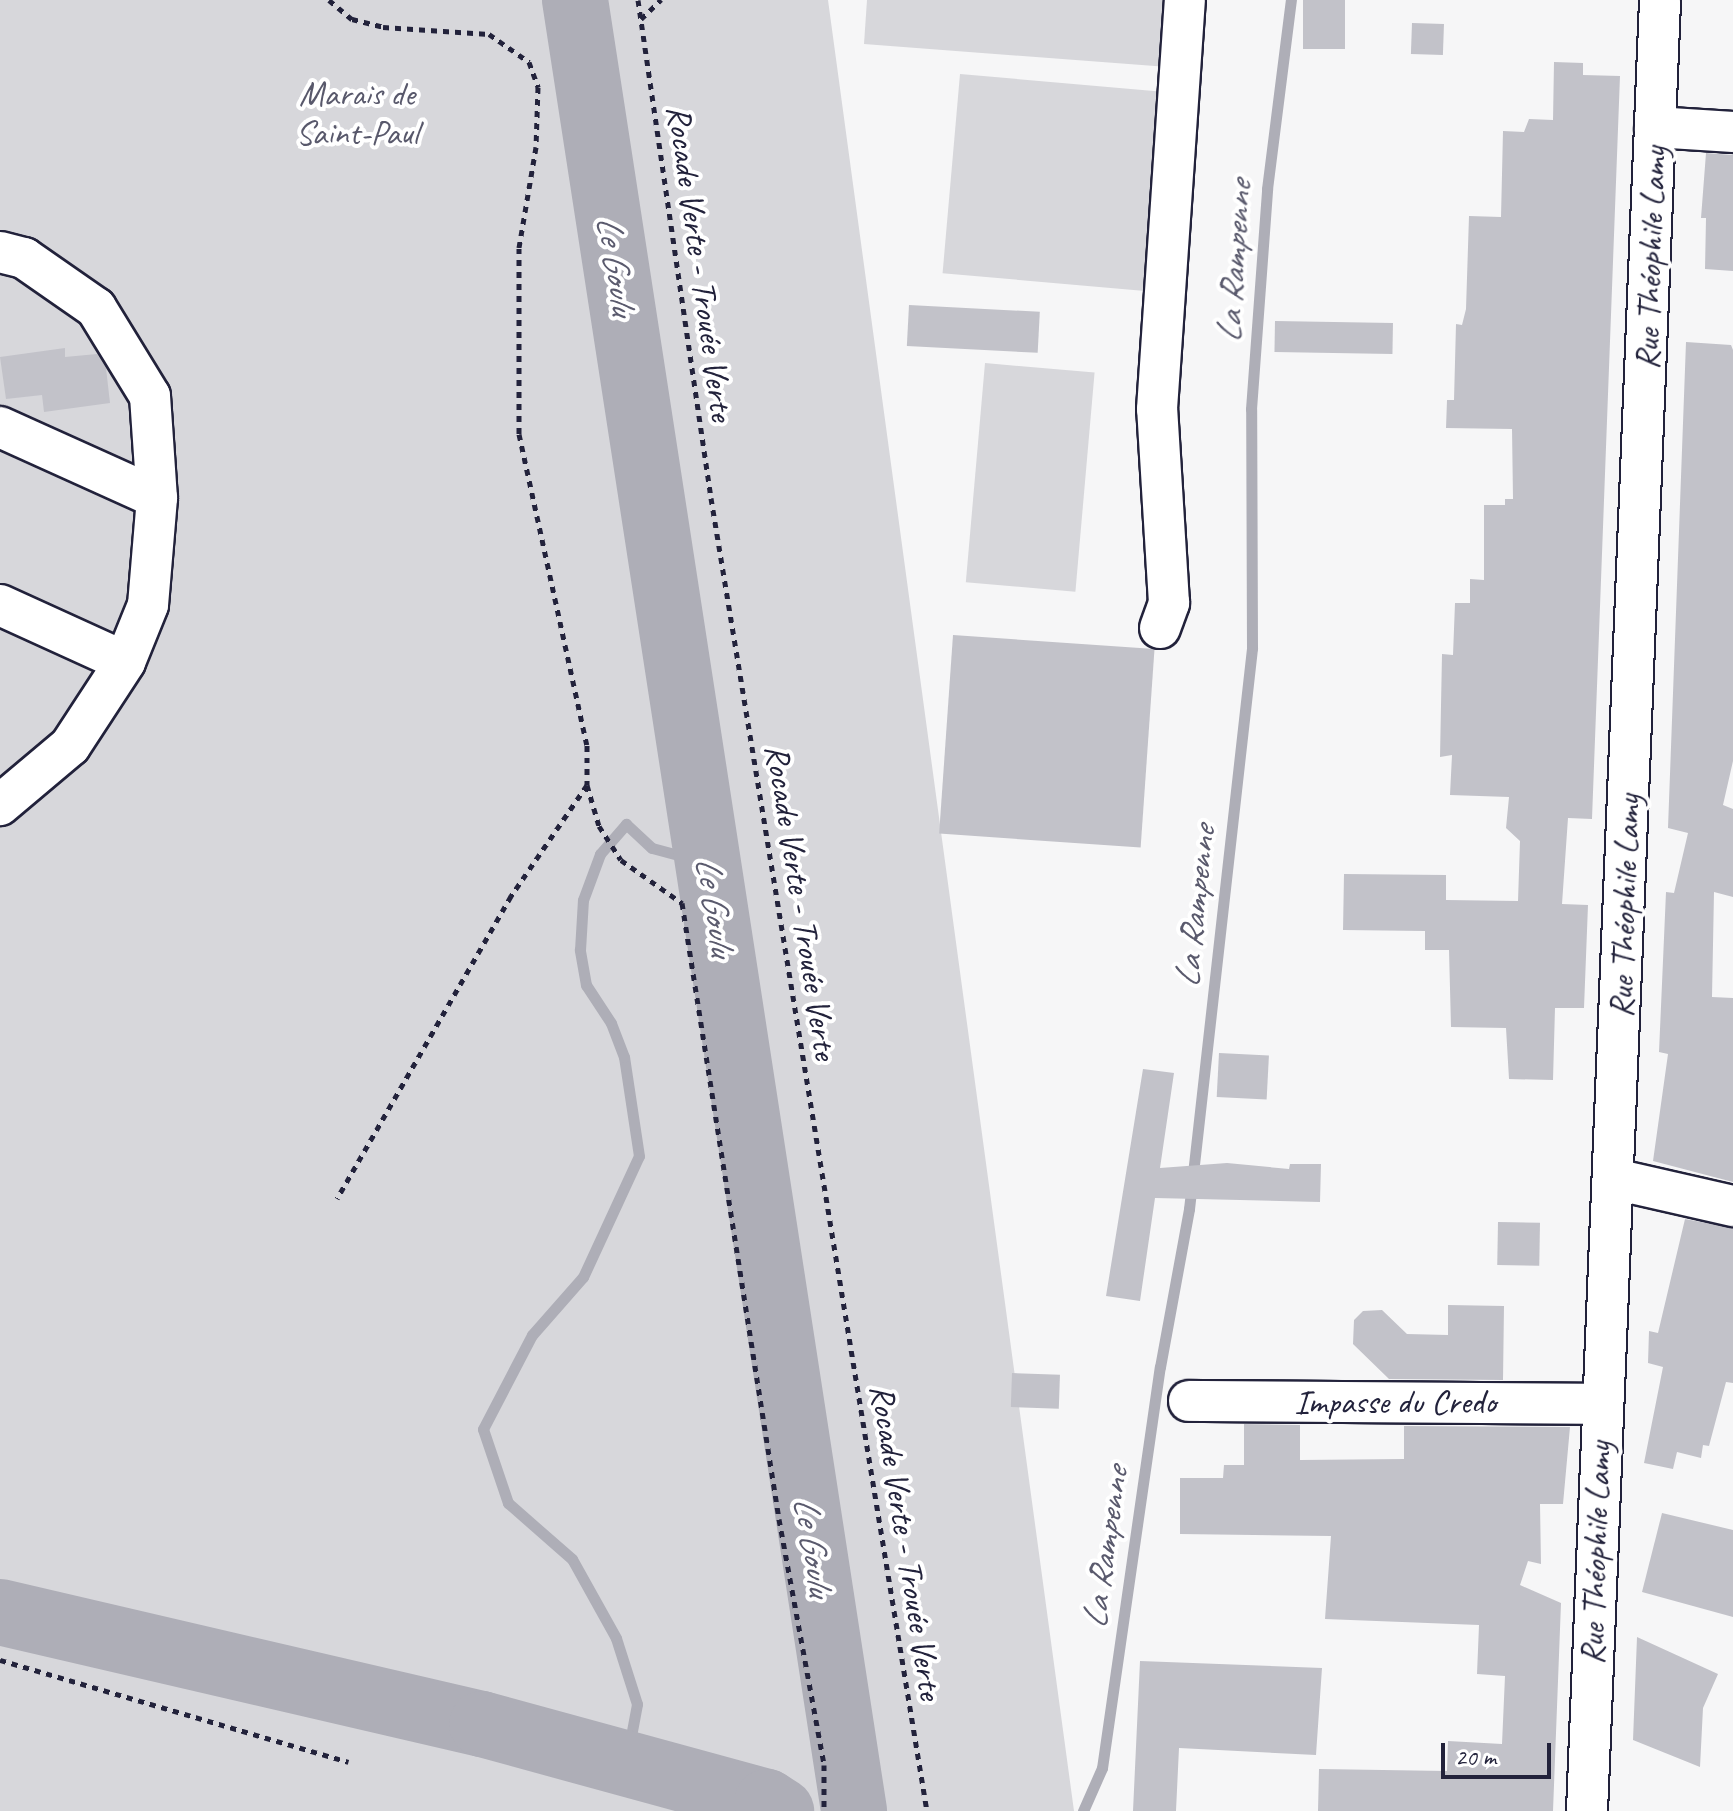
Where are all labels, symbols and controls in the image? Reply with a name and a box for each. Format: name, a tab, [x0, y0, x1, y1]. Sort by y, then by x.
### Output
park label: Marais de Saint-Paul	[296, 73, 418, 152]
street label: Rocade Verte - Trouée Verte	[659, 103, 743, 423]
street label: Rue Théophile Lamy	[1626, 145, 1674, 371]
water label: La Rampenne	[1207, 179, 1261, 345]
water label: Le Goulu	[587, 213, 645, 317]
street label: Rocade Verte - Trouée Verte	[757, 742, 847, 1062]
street label: Rue Théophile Lamy	[1600, 793, 1648, 1019]
water label: La Rampenne	[1165, 823, 1225, 991]
water label: Le Goulu	[686, 854, 744, 958]
street label: Rocade Verte - Trouée Verte	[862, 1382, 952, 1702]
street label: Impasse du Credo	[1294, 1382, 1496, 1422]
street label: Rue Théophile Lamy	[1571, 1440, 1619, 1666]
water label: La Rampenne	[1072, 1464, 1138, 1632]
water label: Le Goulu	[784, 1494, 842, 1598]
scale bar	[1445, 1727, 1555, 1777]
text: 20 m	[1455, 1742, 1496, 1772]

